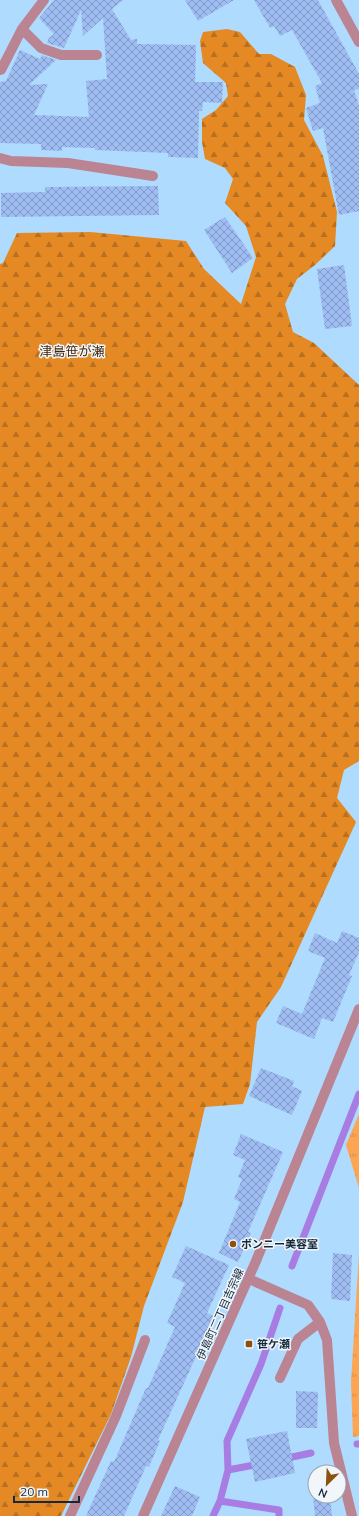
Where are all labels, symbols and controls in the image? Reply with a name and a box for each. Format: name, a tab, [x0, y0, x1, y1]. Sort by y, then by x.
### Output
district label: 津島笹が瀬	[39, 343, 105, 359]
place label: ボンニー美容室	[241, 1237, 318, 1251]
marker: ボンニー美容室	[228, 1239, 238, 1249]
street label: 伊島町二丁目吉宗線	[193, 1266, 247, 1362]
place label: 笹ケ瀬	[257, 1337, 290, 1351]
marker: 笹ケ瀬	[244, 1339, 254, 1349]
north arrow	[307, 1464, 347, 1504]
scale bar	[14, 1478, 79, 1504]
text: 20 m	[20, 1484, 48, 1499]
text: N	[316, 1485, 330, 1501]

